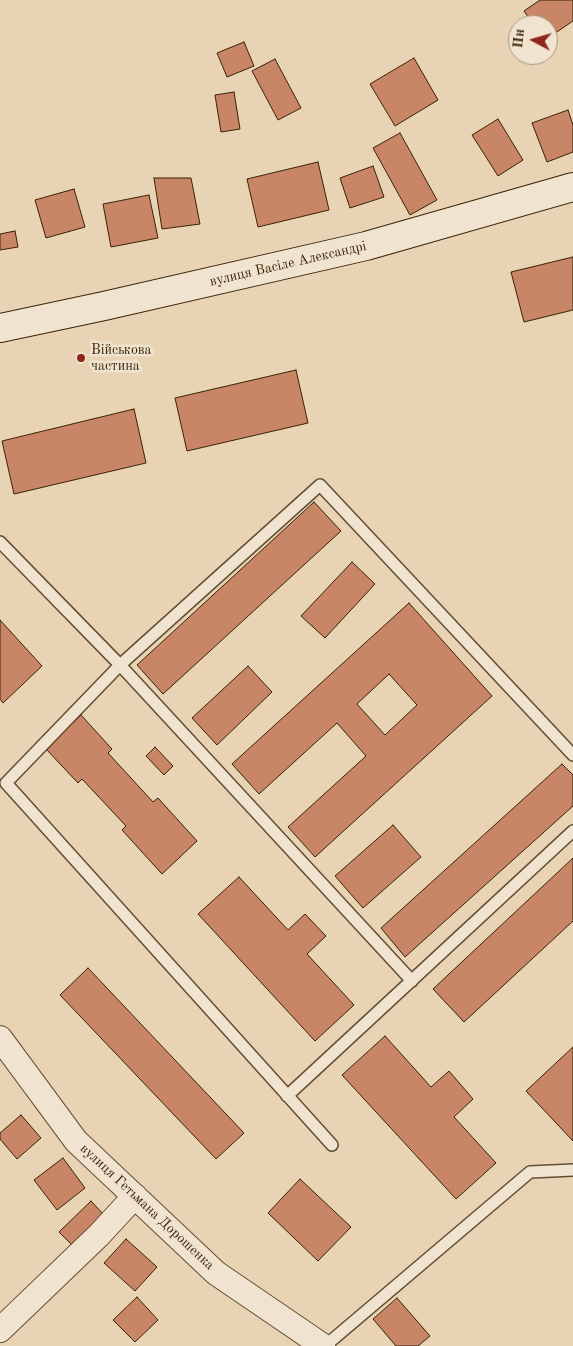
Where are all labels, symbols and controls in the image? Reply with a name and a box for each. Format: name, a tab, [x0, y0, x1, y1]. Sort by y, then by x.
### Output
north arrow	[508, 15, 558, 65]
text: Пн	[511, 28, 527, 49]
street label: вулиця Васіле Александрі	[208, 238, 368, 290]
place label: Військова частина	[91, 342, 151, 374]
marker: Військова частина	[75, 352, 87, 364]
street label: вулиця Гетьмана Дорошенка	[76, 1140, 218, 1274]

